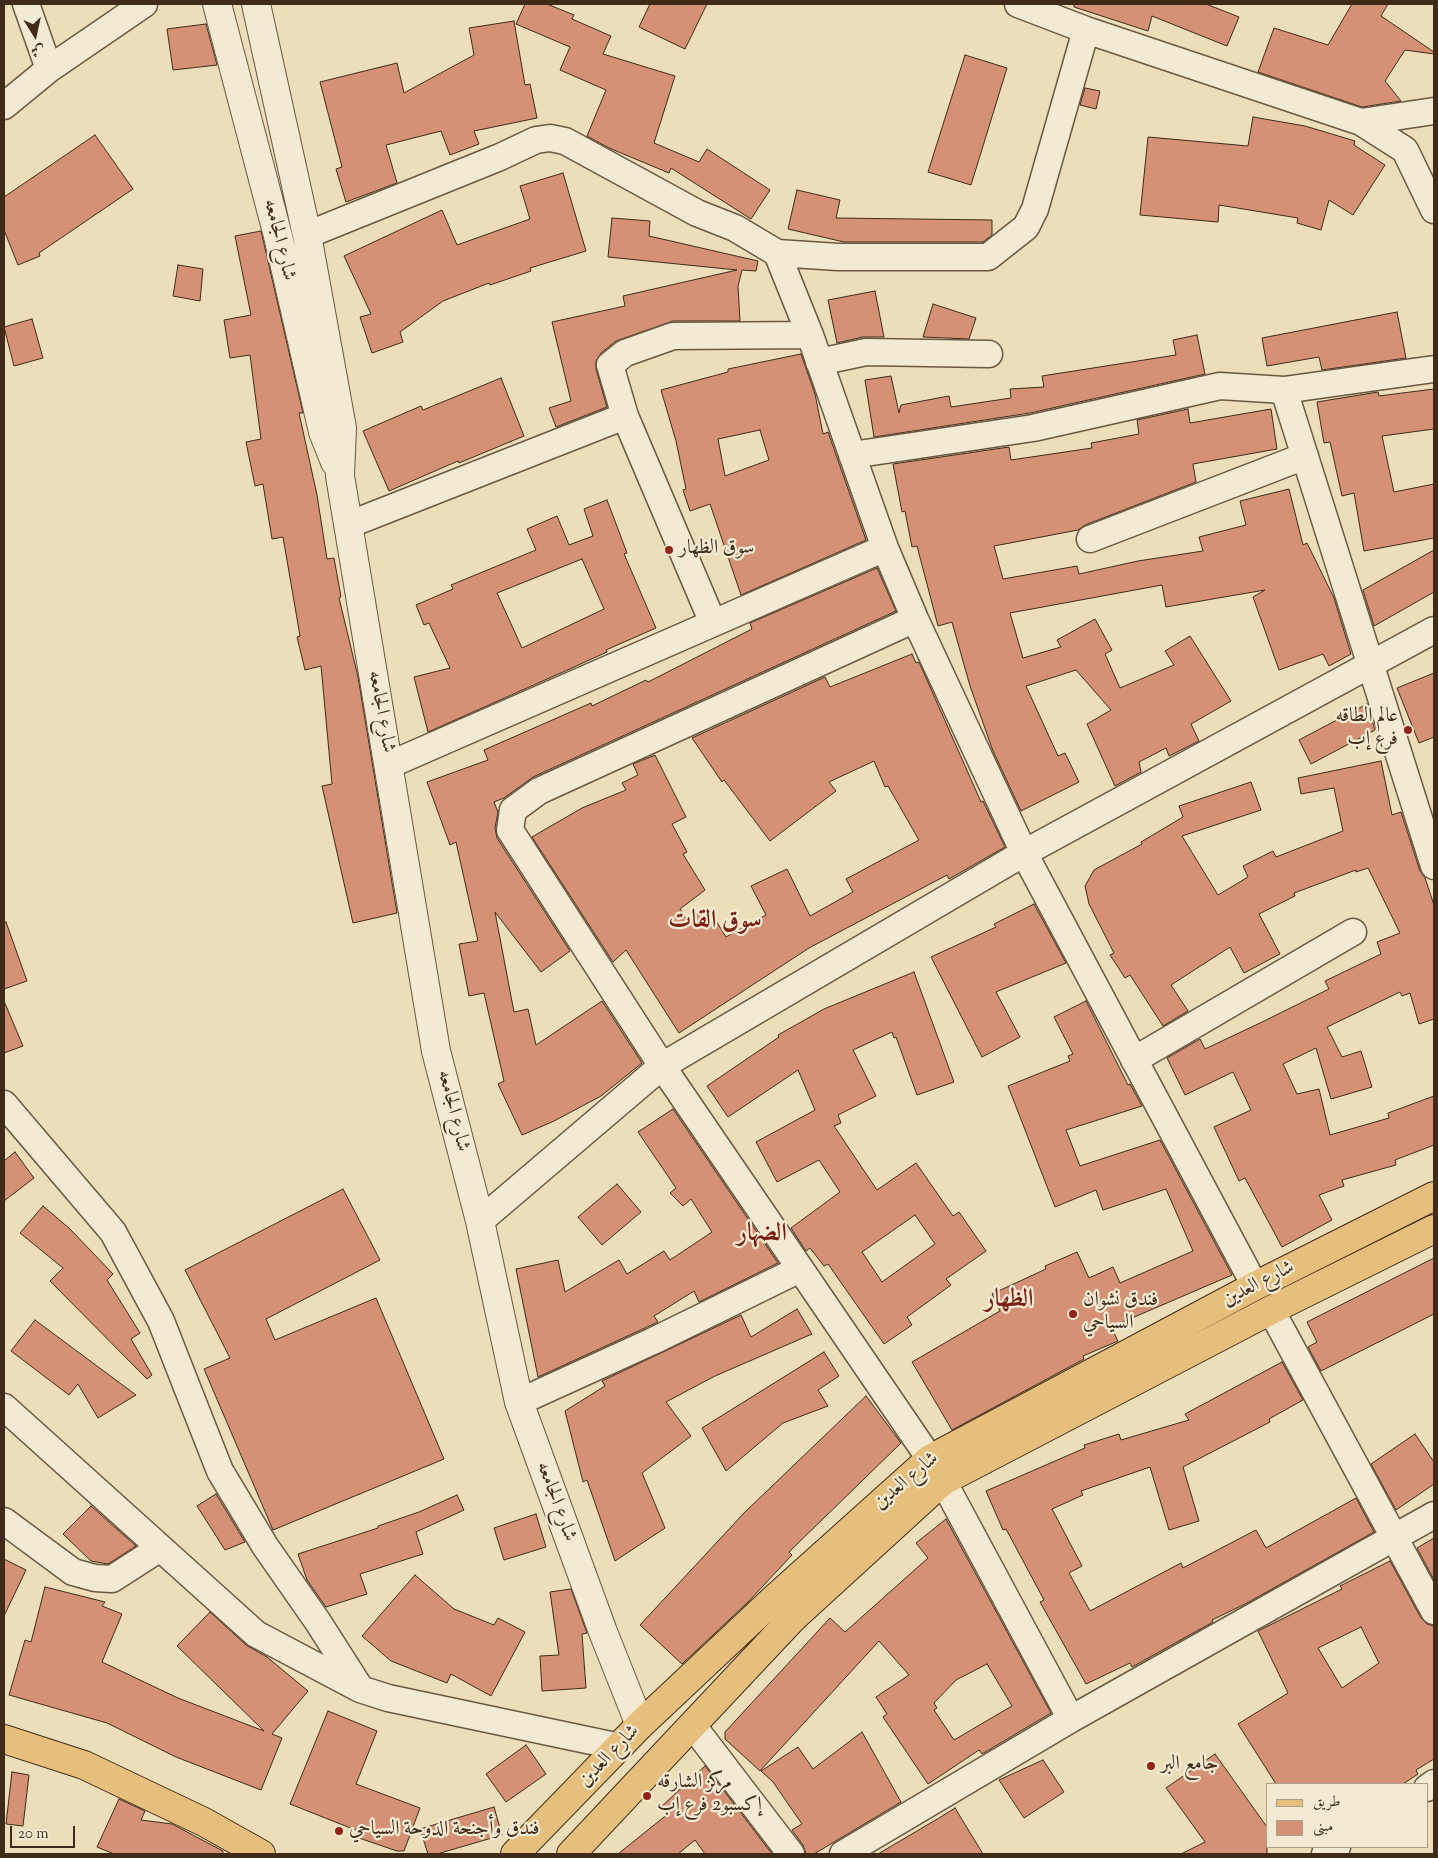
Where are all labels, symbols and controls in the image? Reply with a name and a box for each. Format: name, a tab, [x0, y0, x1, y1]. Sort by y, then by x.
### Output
north arrow	[10, 10, 60, 60]
text: ش	[29, 39, 46, 61]
street label: شارع الجامعه	[256, 197, 300, 283]
place label: سوق الظهار	[679, 538, 754, 562]
marker: سوق الظهار	[663, 544, 675, 556]
street label: شارع الجامعه	[361, 669, 399, 755]
place label: عالم الطاقه فرع إب	[1336, 706, 1398, 753]
marker: عالم الطاقه فرع إب	[1402, 724, 1414, 736]
district label: سوق القات	[668, 908, 762, 938]
street label: شارع الجامعه	[430, 1068, 474, 1154]
district label: الضهار	[737, 1221, 787, 1251]
street label: شارع العدين	[1219, 1257, 1299, 1313]
district label: الظهار	[984, 1287, 1034, 1317]
place label: فندق نشوان السياحي	[1083, 1290, 1158, 1337]
marker: فندق نشوان السياحي	[1067, 1308, 1079, 1320]
street label: شارع العدين	[870, 1448, 944, 1516]
street label: شارع الجامعه	[529, 1459, 581, 1545]
street label: شارع العدين	[574, 1721, 646, 1793]
place label: جامع البر	[1161, 1754, 1218, 1778]
marker: جامع البر	[1145, 1760, 1157, 1772]
place label: مركز الشارقه إكسبو2 فرع إب	[657, 1772, 762, 1819]
legend	[1266, 1783, 1428, 1848]
marker: مركز الشارقه إكسبو2 فرع إب	[641, 1790, 653, 1802]
text: طريق	[1313, 1792, 1340, 1813]
scale bar	[12, 1816, 78, 1848]
text: مبنى	[1313, 1817, 1333, 1838]
place label: فندق وأجنحة الدوحة السياحي	[349, 1819, 540, 1843]
text: 20 m	[18, 1824, 49, 1845]
marker: فندق وأجنحة الدوحة السياحي	[333, 1825, 345, 1837]

